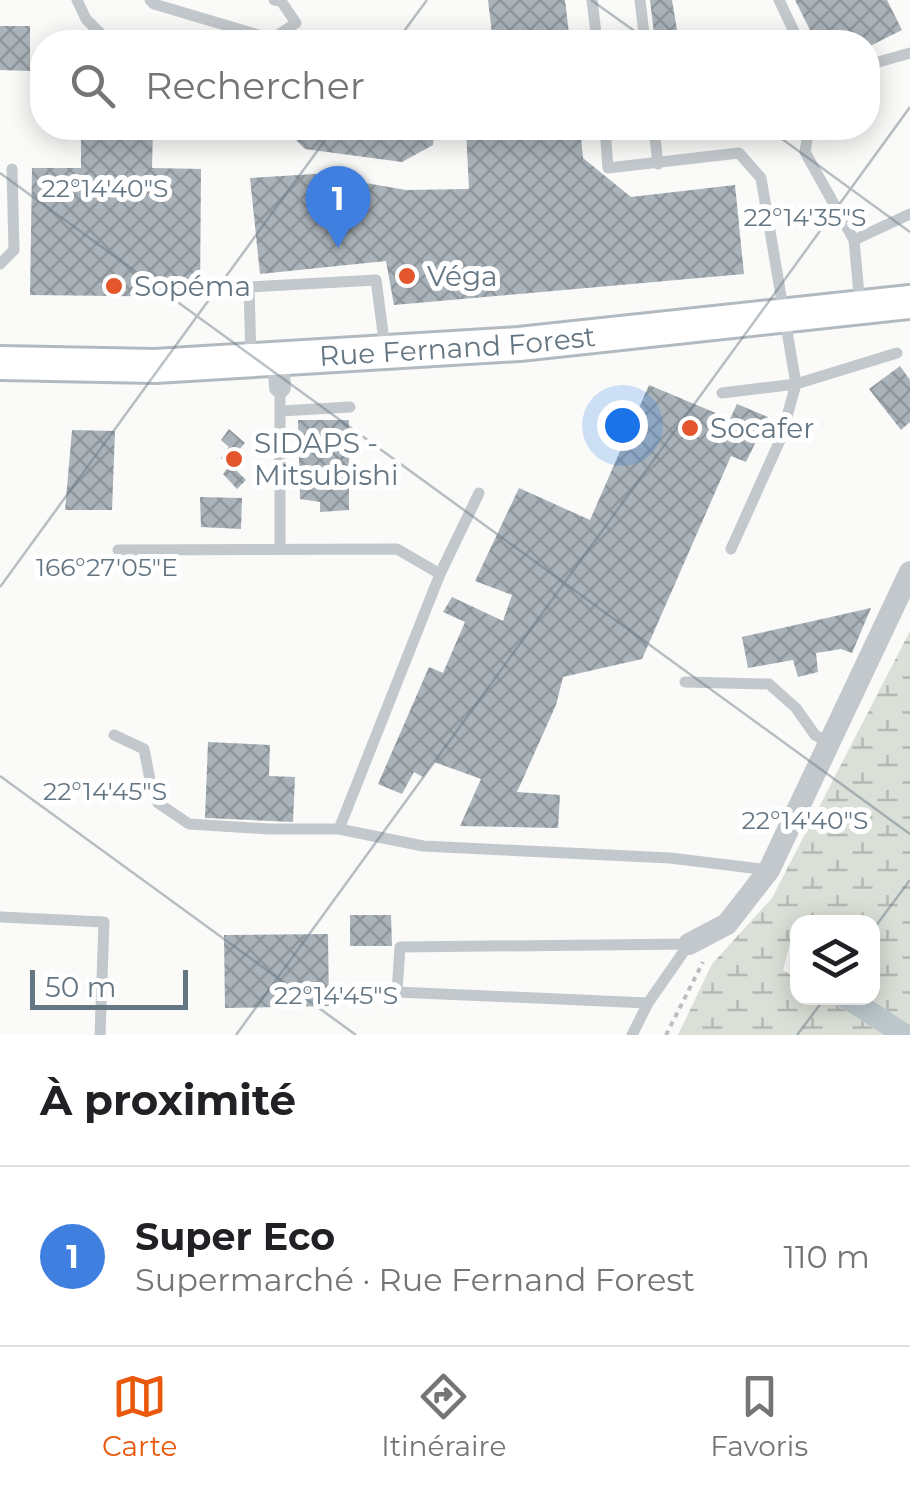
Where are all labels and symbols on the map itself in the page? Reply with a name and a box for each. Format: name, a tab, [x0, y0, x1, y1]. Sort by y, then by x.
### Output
pin: 1	[306, 166, 370, 248]
text: 22°14'40"S	[42, 173, 168, 203]
text: 22°14'35"S	[744, 202, 866, 232]
place label: Véga	[427, 259, 498, 293]
marker: Véga	[396, 265, 418, 287]
place label: Sopéma	[134, 269, 251, 303]
marker: Sopéma	[103, 275, 125, 297]
street label: Rue Fernand Forest	[318, 319, 597, 373]
your location	[597, 400, 648, 451]
place label: Socafer	[710, 411, 814, 445]
marker: Socafer	[679, 417, 701, 439]
place label: SIDAPS - Mitsubishi	[254, 426, 399, 492]
marker: SIDAPS - Mitsubishi	[223, 448, 245, 470]
text: 166°27'05"E	[36, 552, 178, 582]
text: 22°14'45"S	[43, 776, 167, 806]
text: 22°14'40"S	[742, 805, 868, 835]
scale bar	[30, 965, 188, 1010]
text: 22°14'45"S	[274, 980, 398, 1010]

